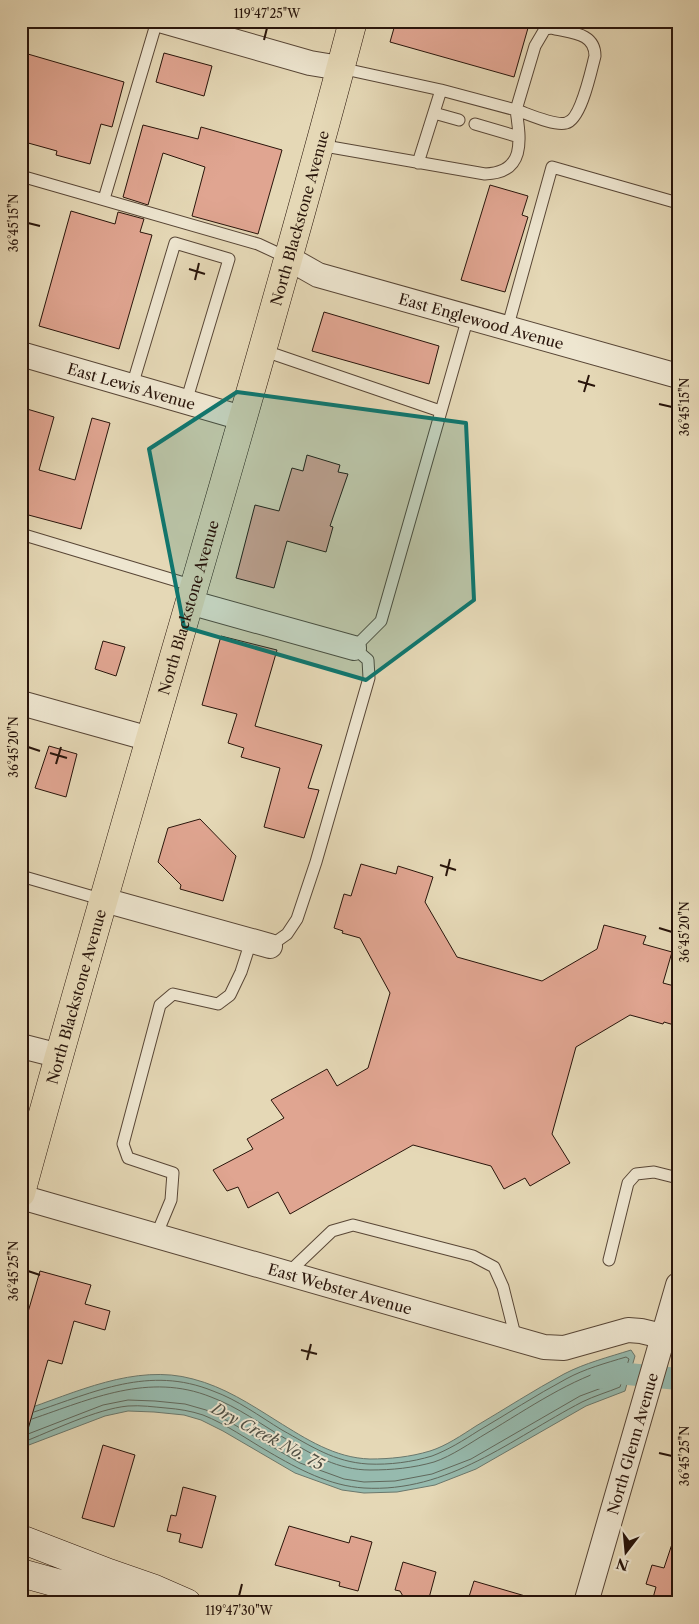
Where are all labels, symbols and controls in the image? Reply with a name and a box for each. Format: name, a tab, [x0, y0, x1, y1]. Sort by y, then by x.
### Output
text: 119°47'25"W	[234, 6, 301, 21]
street label: North Blackstone Avenue	[266, 128, 333, 308]
text: 36°45'15"N	[6, 194, 21, 252]
street label: East Englewood Avenue	[397, 289, 566, 353]
street label: East Lewis Avenue	[65, 358, 198, 414]
text: 36°45'15"N	[677, 378, 692, 436]
street label: North Blackstone Avenue	[154, 518, 222, 697]
text: 36°45'20"N	[6, 716, 21, 778]
text: 36°45'20"N	[677, 901, 692, 963]
street label: North Blackstone Avenue	[42, 907, 110, 1086]
text: 36°45'25"N	[6, 1241, 21, 1301]
street label: East Webster Avenue	[266, 1259, 414, 1318]
street label: North Glenn Avenue	[603, 1370, 662, 1517]
water label: Dry Creek No. 75	[207, 1397, 328, 1474]
text: 36°45'25"N	[677, 1426, 692, 1486]
north arrow	[602, 1526, 652, 1576]
text: N	[614, 1554, 631, 1575]
text: 119°47'30"W	[205, 1603, 274, 1618]

